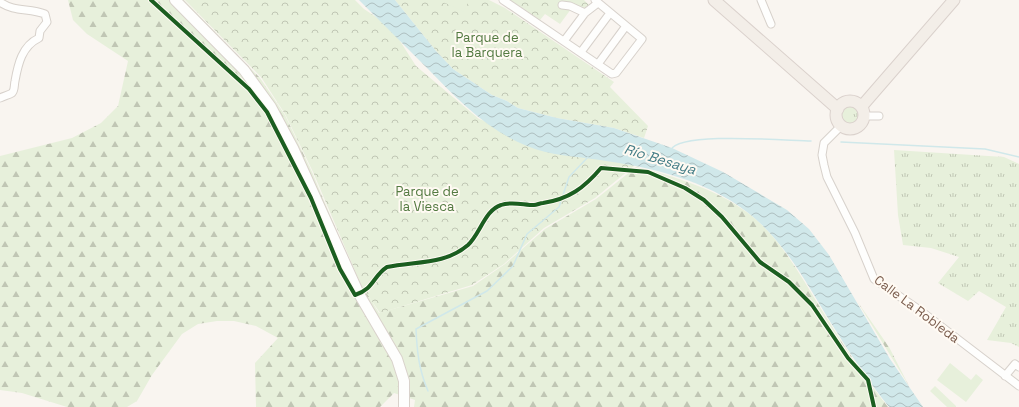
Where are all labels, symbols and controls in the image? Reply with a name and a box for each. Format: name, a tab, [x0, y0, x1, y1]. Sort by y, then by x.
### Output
park label: Parque de la Barquera	[452, 29, 523, 61]
water label: Río Besaya	[622, 140, 699, 179]
park label: Parque de la Viesca	[395, 183, 459, 215]
street label: Calle La Robleda	[871, 271, 963, 347]

